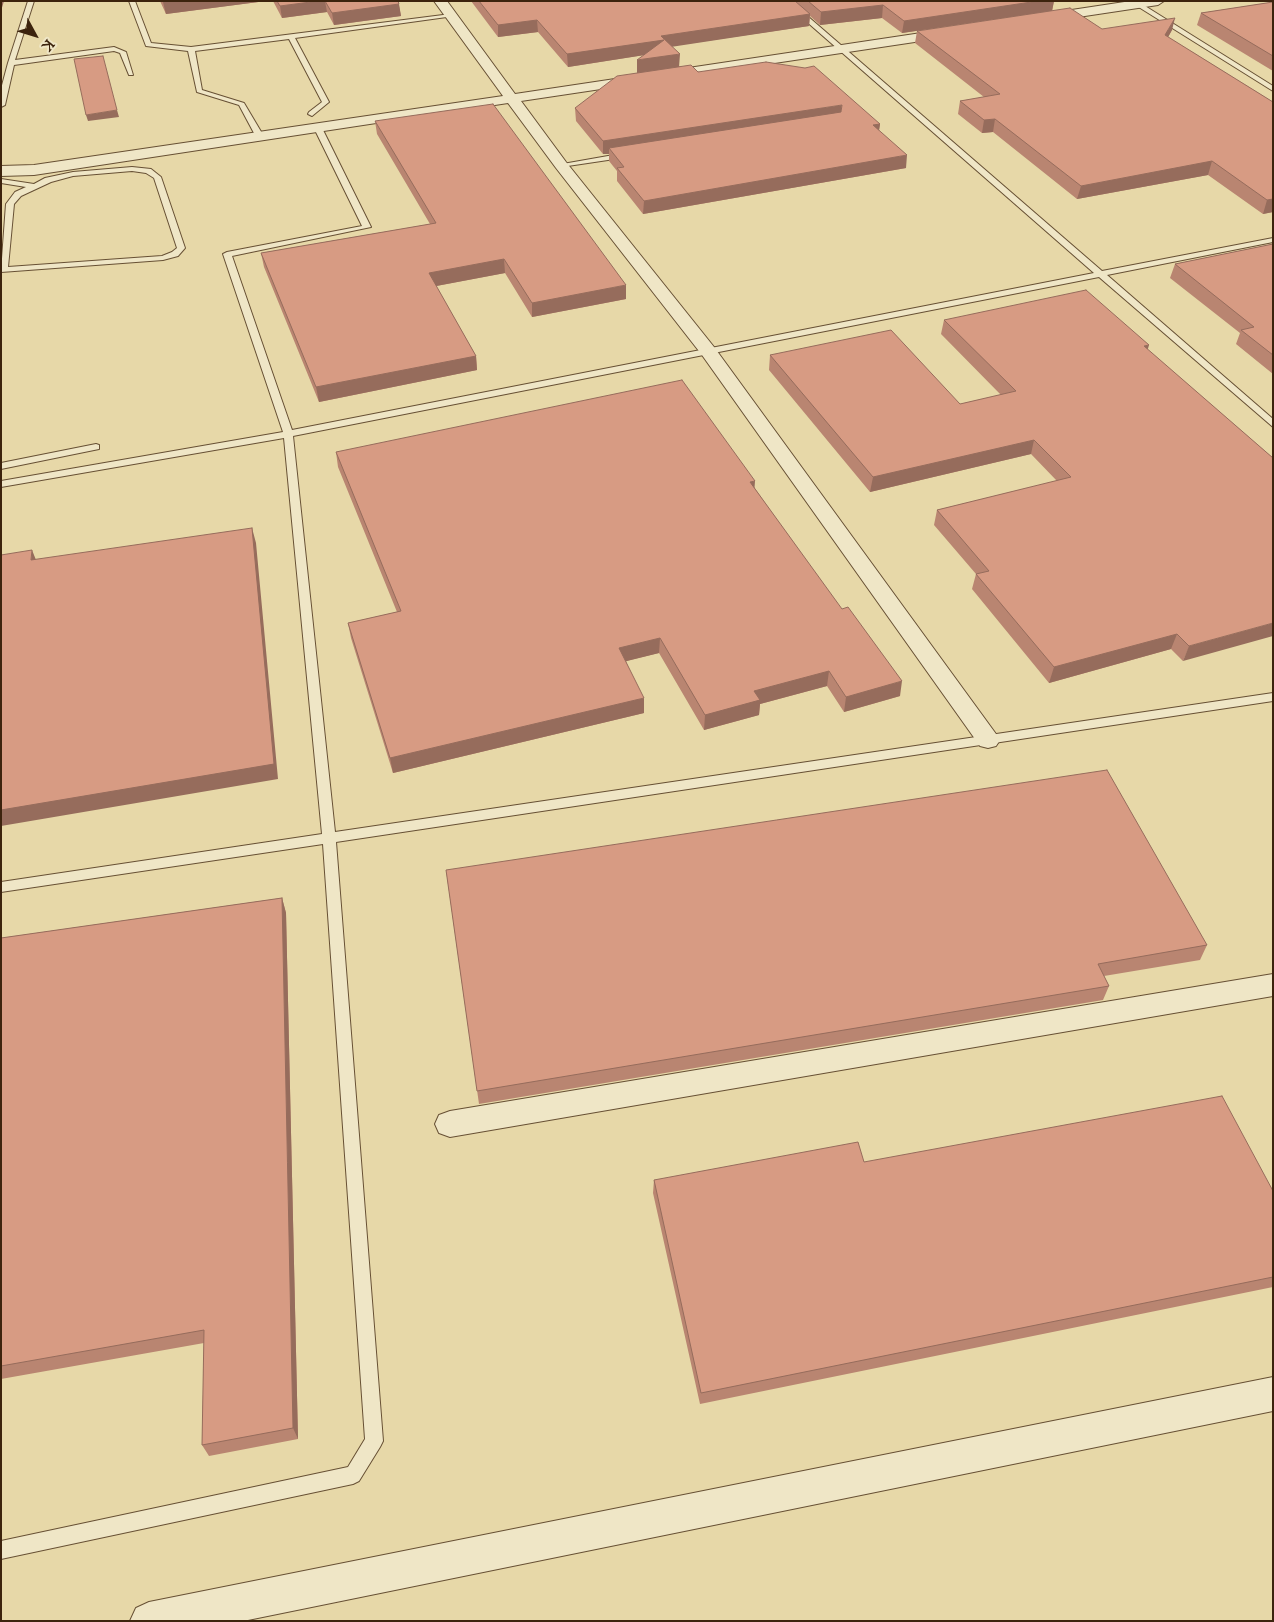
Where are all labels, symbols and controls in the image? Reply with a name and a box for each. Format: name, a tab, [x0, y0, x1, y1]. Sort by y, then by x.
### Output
north arrow	[10, 10, 60, 60]
text: K	[36, 34, 58, 55]

